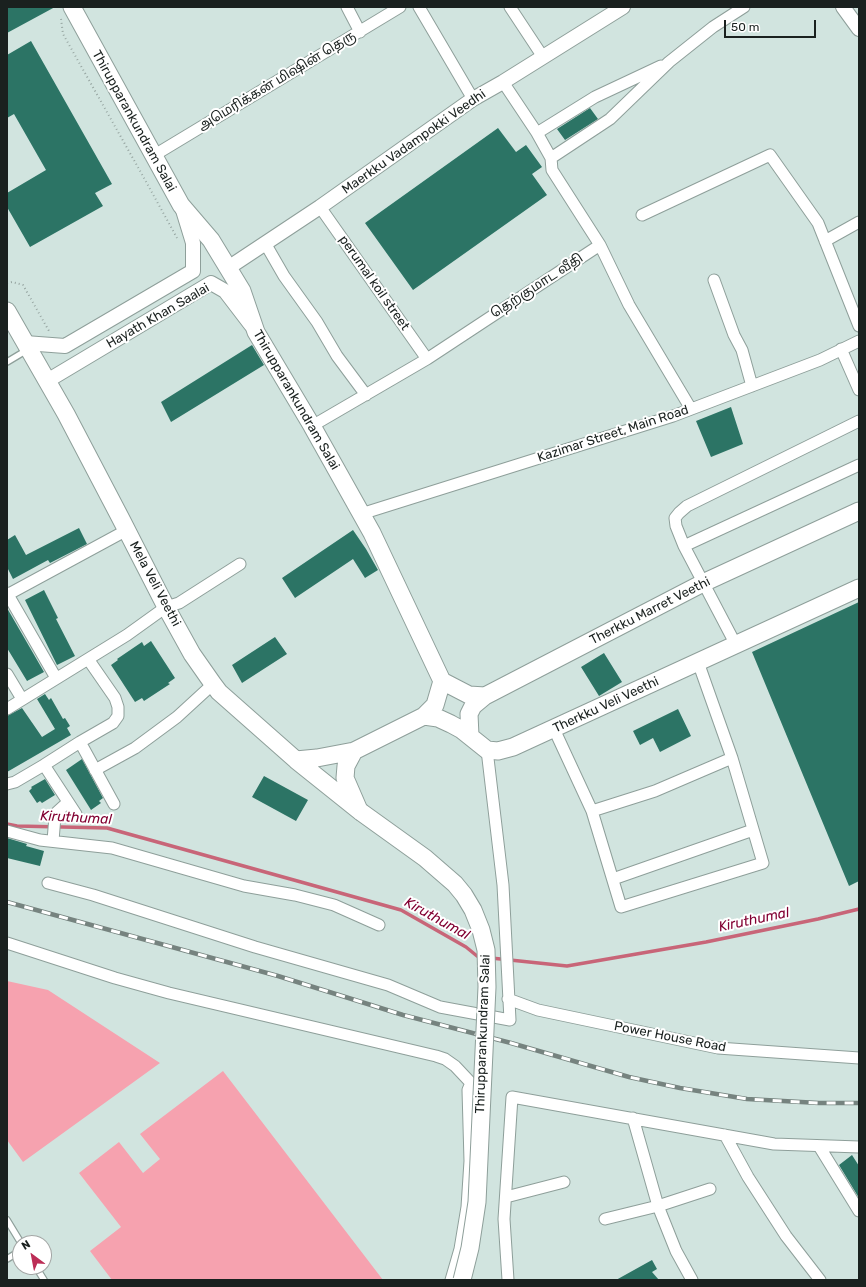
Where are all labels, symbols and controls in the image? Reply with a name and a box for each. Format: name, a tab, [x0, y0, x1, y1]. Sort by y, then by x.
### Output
scale bar	[726, 12, 818, 38]
text: 50 m	[731, 20, 759, 34]
street label: அமெரிக்கன் மிஷின் தெரு	[196, 28, 358, 134]
street label: Thirupparankundram Salai	[89, 48, 179, 194]
street label: Maerkku Vadampokki Veedhi	[339, 86, 489, 198]
street label: perumal koil street	[335, 233, 413, 333]
street label: தெற்குமாட வீதி	[488, 250, 586, 322]
street label: Hayath Khan Saalai	[104, 280, 212, 352]
street label: Thirupparankundram Salai	[249, 327, 343, 473]
street label: Kazimar Street, Main Road	[535, 402, 691, 466]
street label: Mela Veli Veethi	[126, 539, 184, 629]
street label: Therkku Marret Veethi	[587, 574, 713, 648]
street label: Therkku Veli Veethi	[551, 674, 661, 736]
water label: Kiruthumal	[40, 808, 112, 828]
water label: Kiruthumal	[402, 894, 472, 944]
water label: Kiruthumal	[717, 904, 791, 936]
street label: Thirupparankundram Salai	[472, 954, 494, 1114]
street label: Power House Road	[613, 1018, 727, 1056]
north arrow	[12, 1235, 52, 1275]
text: N	[19, 1238, 33, 1253]

